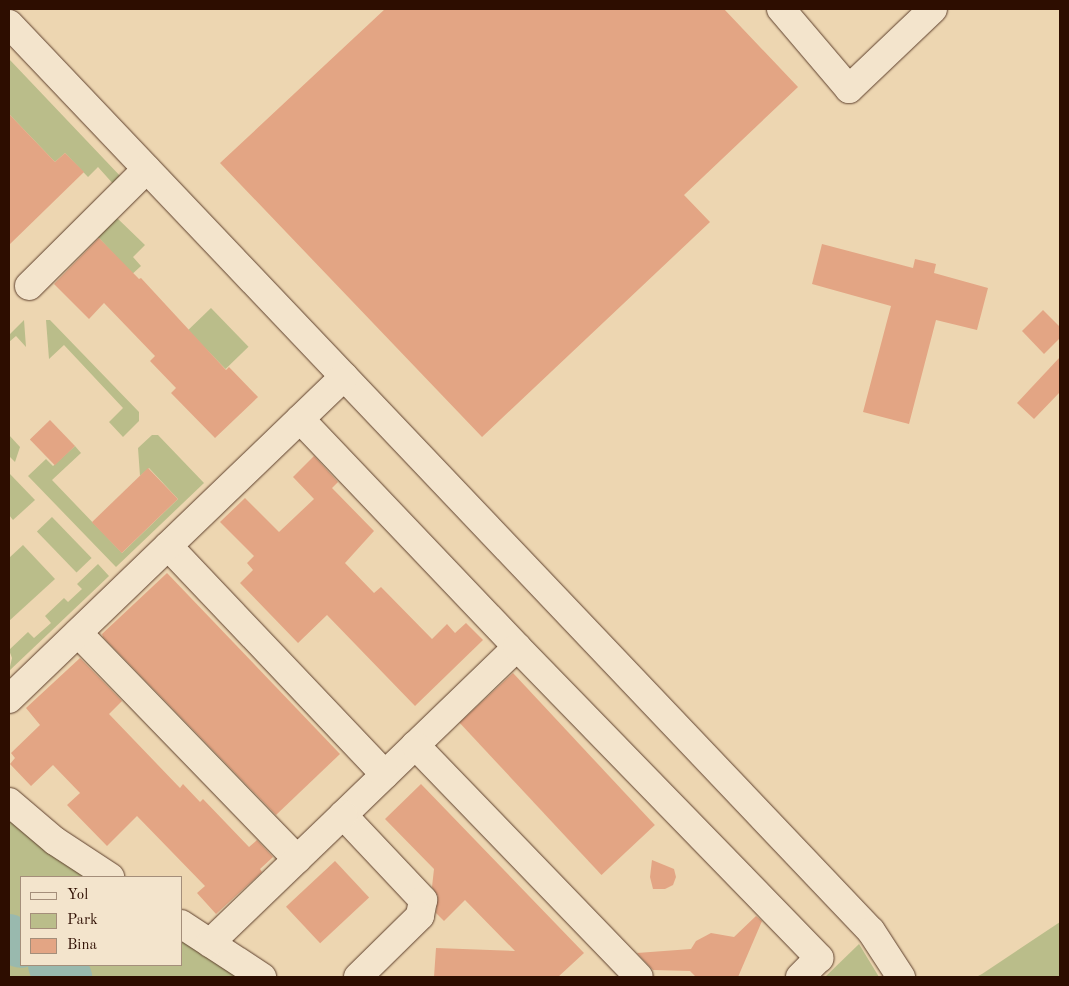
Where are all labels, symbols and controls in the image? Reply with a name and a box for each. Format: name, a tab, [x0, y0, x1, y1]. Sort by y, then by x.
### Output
legend	[20, 876, 182, 966]
text: Yol	[67, 888, 88, 903]
text: Park	[67, 913, 98, 928]
text: Bina	[67, 938, 97, 953]

